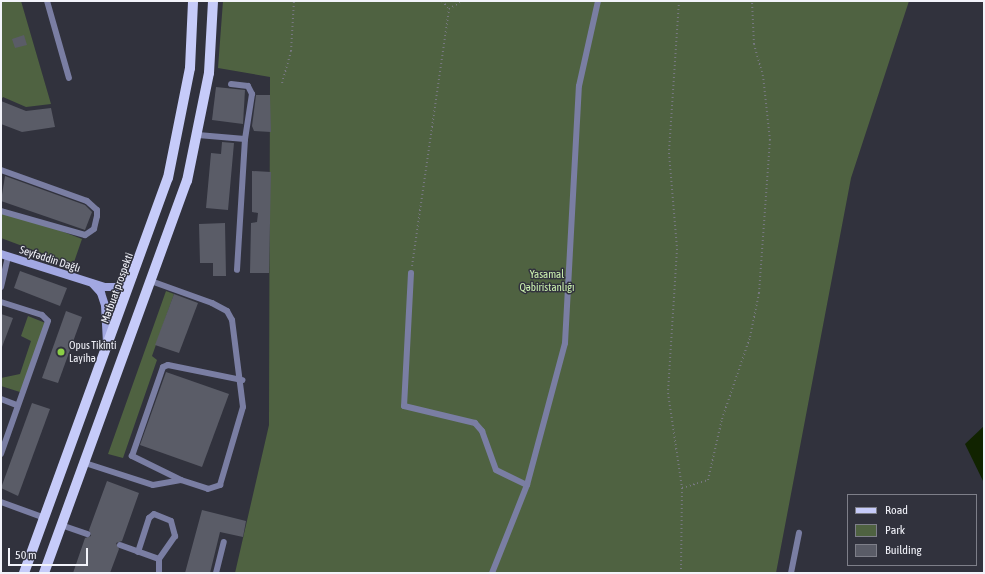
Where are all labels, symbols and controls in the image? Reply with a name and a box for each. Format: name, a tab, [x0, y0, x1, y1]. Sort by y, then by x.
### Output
street label: Seyfəddin Dağlı	[18, 243, 82, 275]
street label: Mətbuat prospekti	[98, 251, 136, 325]
park label: Yasamal Qəbiristanlığı	[519, 268, 575, 294]
place label: Opus Tikinti Layihə	[69, 339, 117, 365]
marker: Opus Tikinti Layihə	[56, 347, 66, 357]
legend	[847, 494, 977, 566]
text: Road	[885, 503, 908, 517]
text: Park	[885, 523, 905, 537]
scale bar	[10, 540, 90, 566]
text: Building	[885, 543, 922, 557]
text: 50 m	[15, 548, 37, 562]

